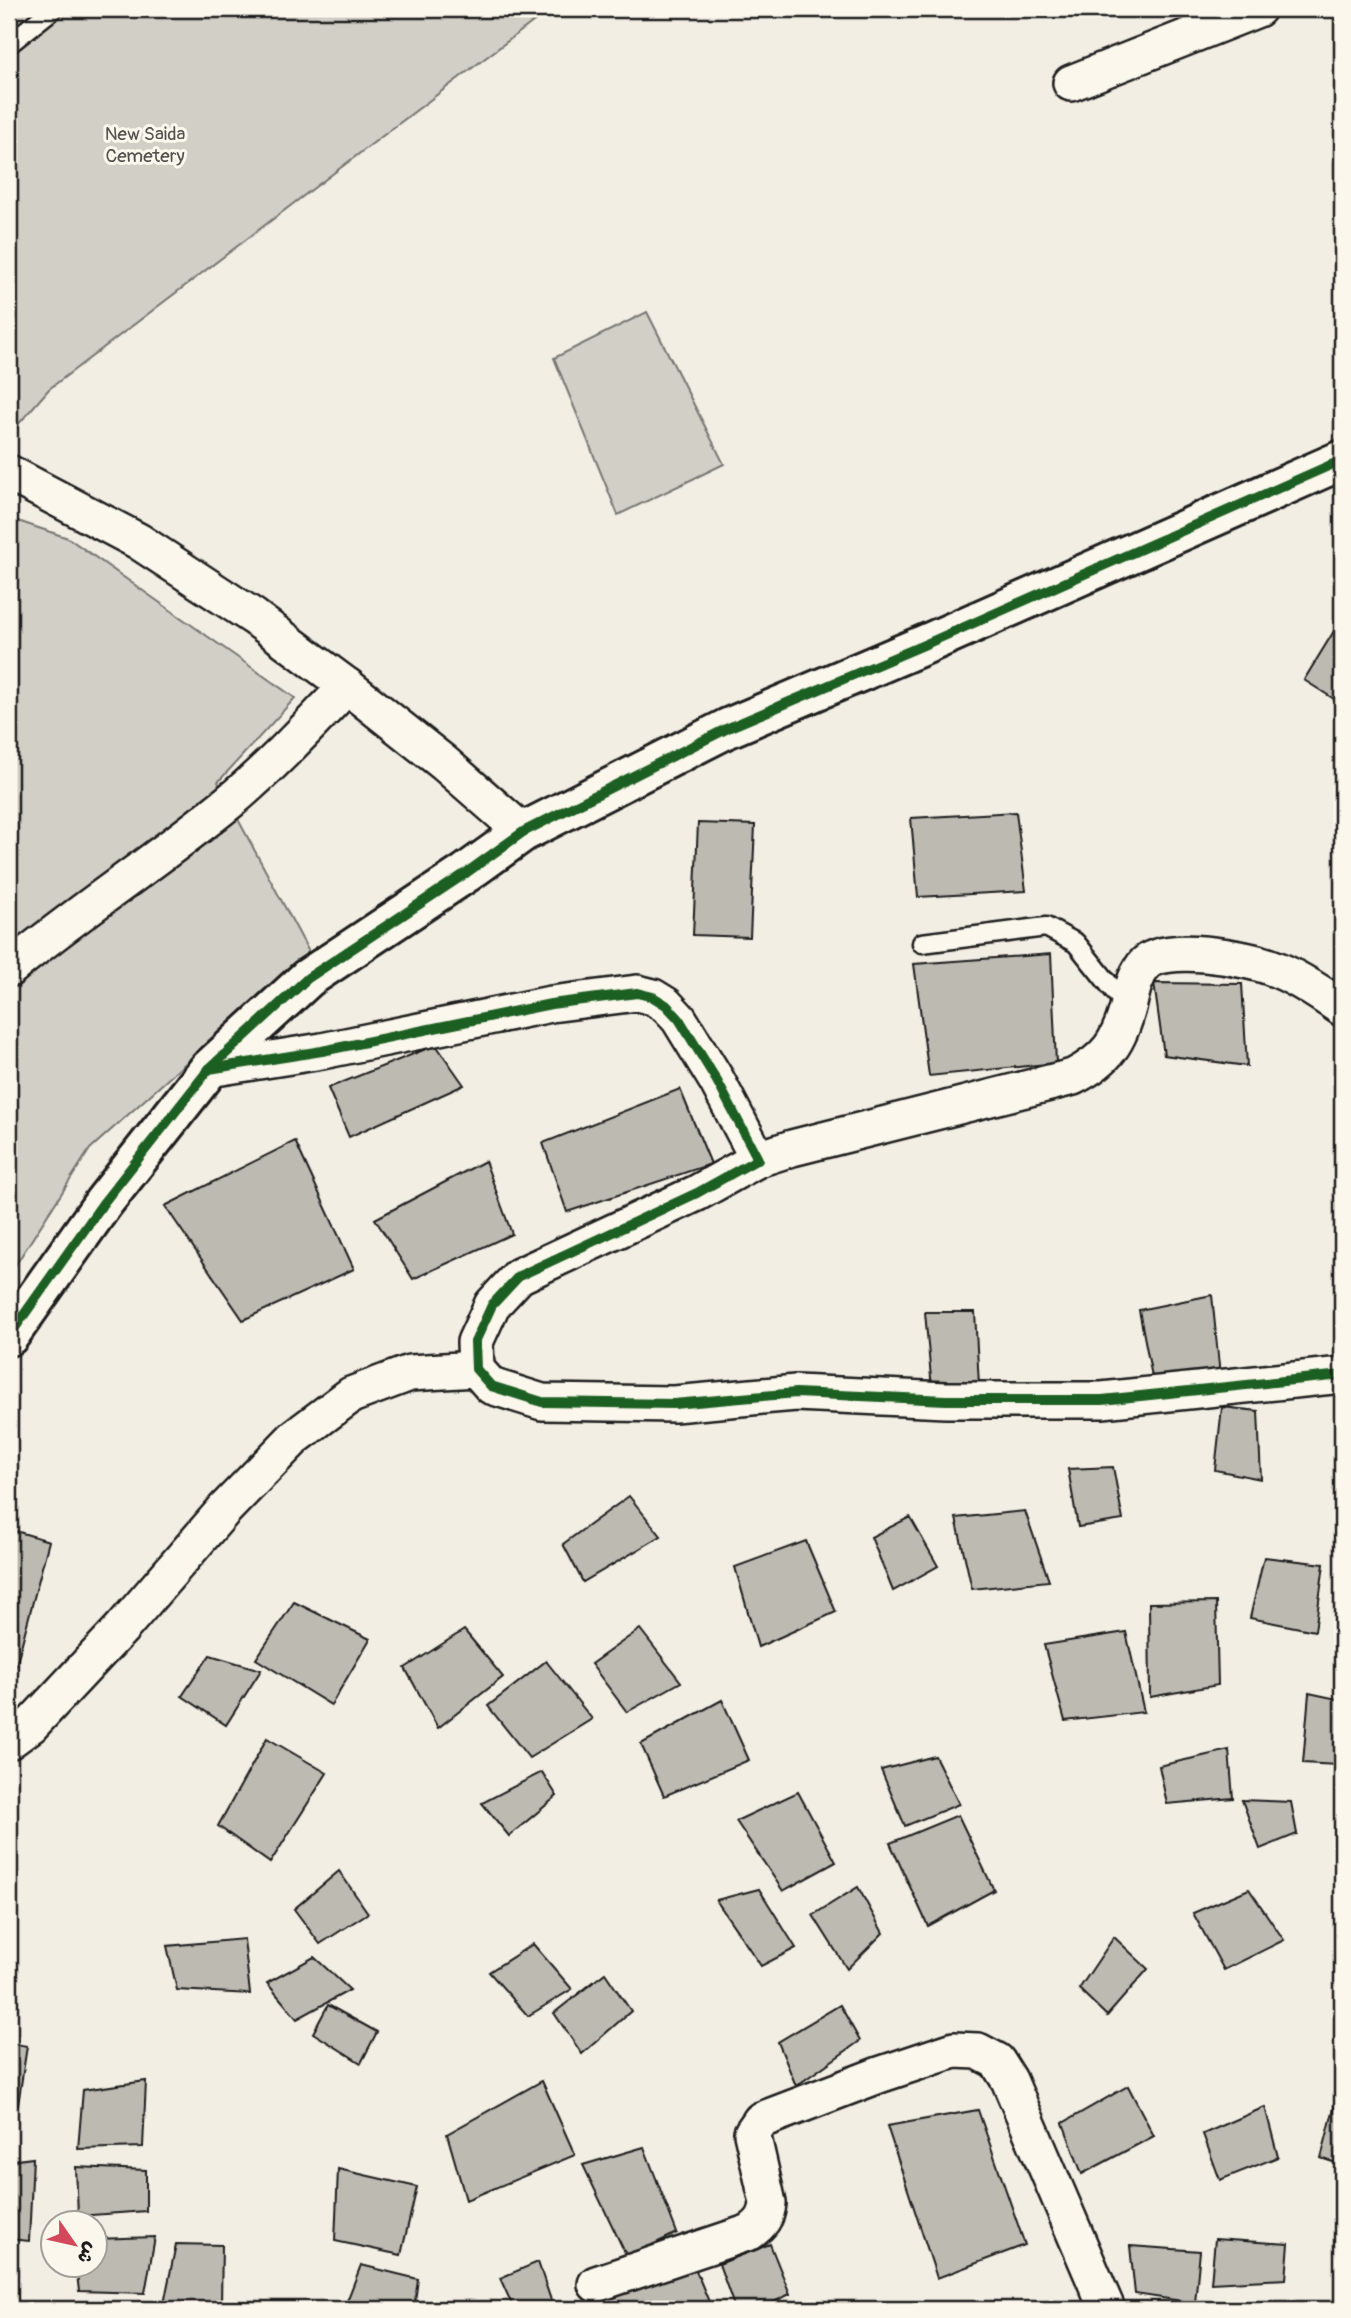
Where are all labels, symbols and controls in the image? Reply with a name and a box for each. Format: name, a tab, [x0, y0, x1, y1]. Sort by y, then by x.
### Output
park label: New Saida Cemetery	[105, 122, 185, 168]
north arrow	[38, 2210, 108, 2280]
text: ش	[71, 2238, 103, 2268]

